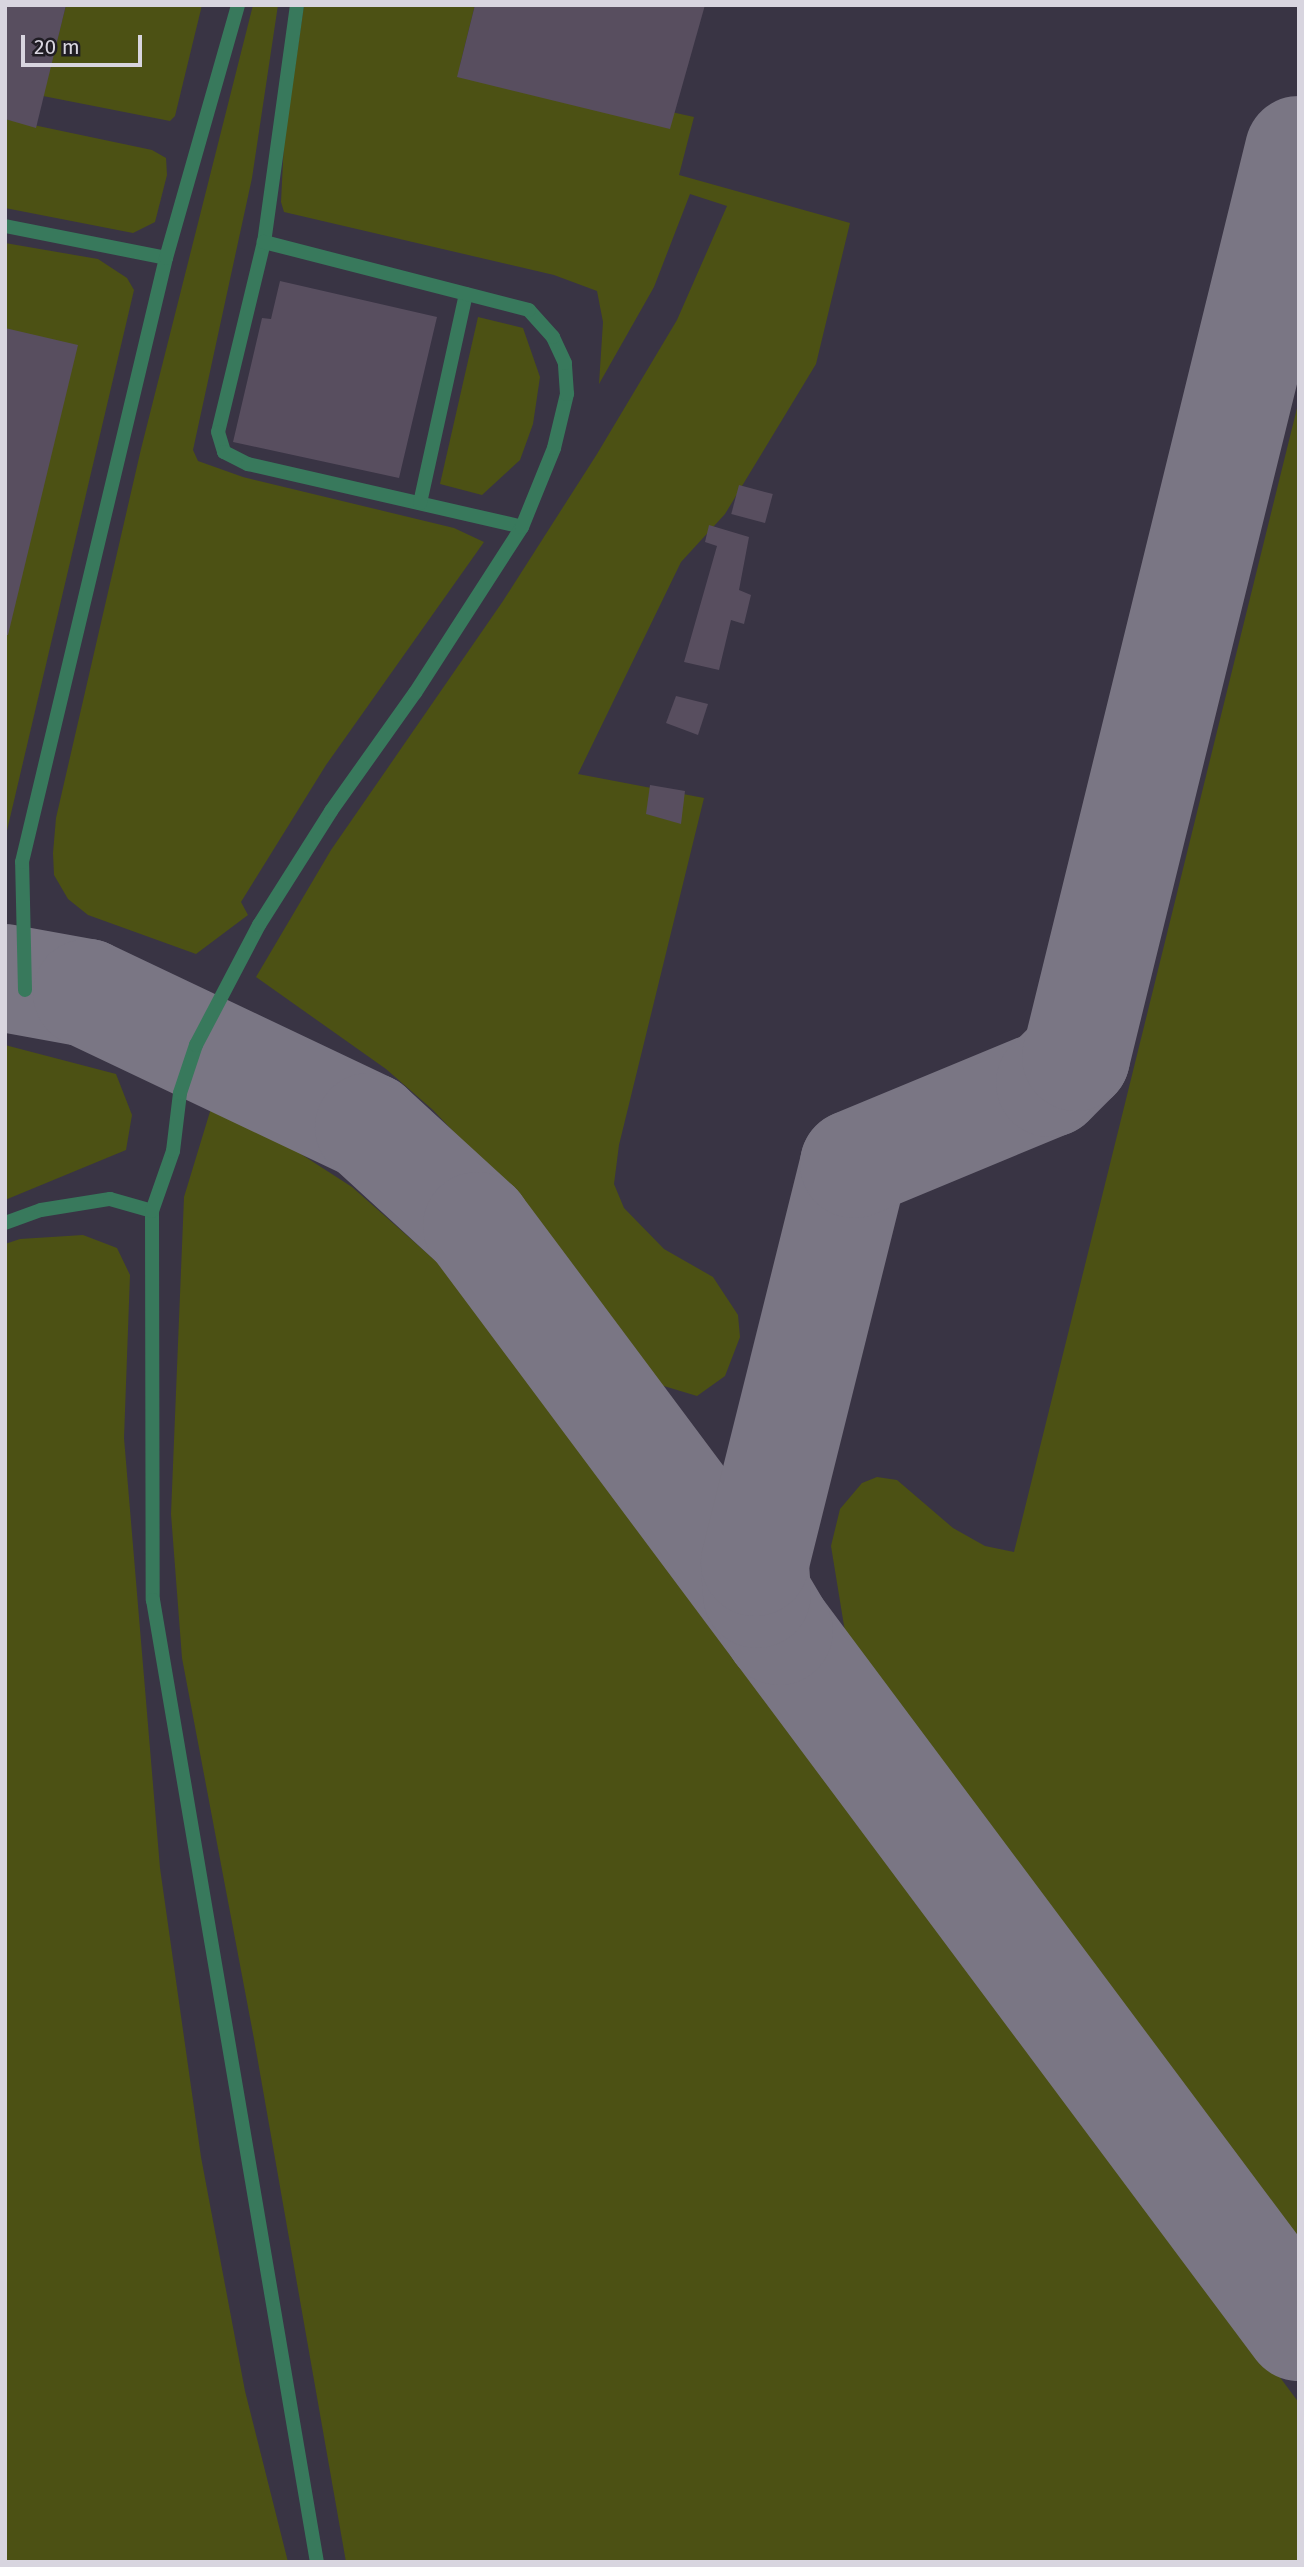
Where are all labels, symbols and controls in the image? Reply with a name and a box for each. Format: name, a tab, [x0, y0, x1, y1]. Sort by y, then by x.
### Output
scale bar	[24, 21, 145, 65]
text: 20 m	[34, 34, 80, 60]

